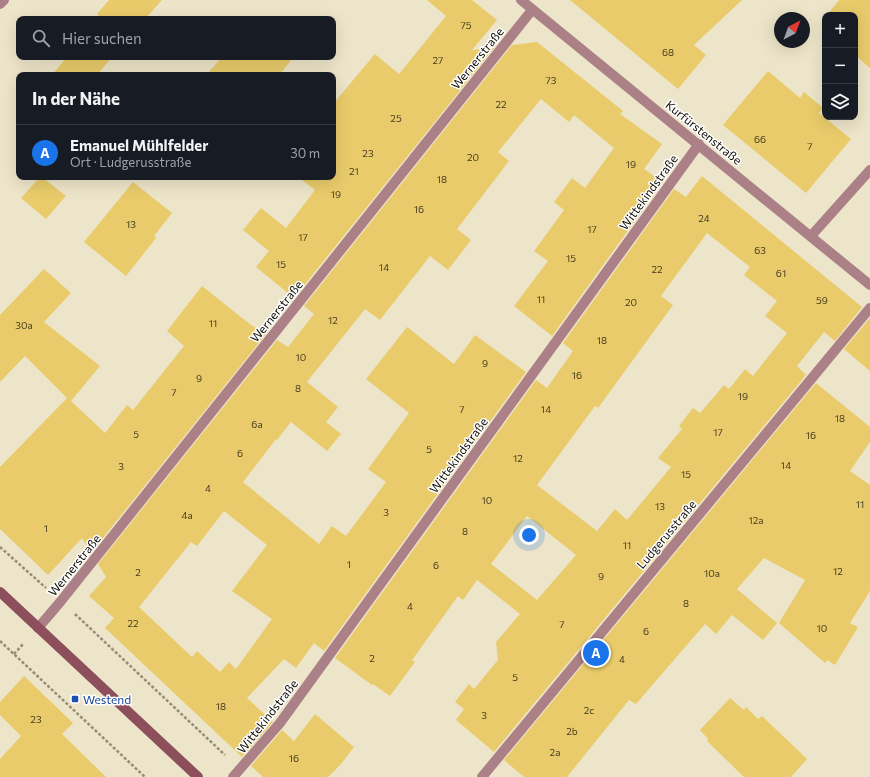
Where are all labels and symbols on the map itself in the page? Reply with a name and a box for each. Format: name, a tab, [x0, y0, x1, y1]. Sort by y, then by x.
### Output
north arrow	[774, 12, 810, 48]
house number: 75	[461, 19, 472, 31]
street label: Wernerstraße	[448, 24, 506, 92]
house number: 68	[662, 46, 674, 58]
house number: 27	[433, 54, 443, 66]
house number: 73	[546, 74, 557, 86]
street label: Kurfürstenstraße	[663, 97, 745, 167]
house number: 22	[495, 98, 507, 110]
house number: 25	[390, 112, 402, 124]
house number: 66	[754, 133, 766, 145]
house number: 7	[807, 140, 813, 152]
house number: 23	[362, 147, 374, 159]
house number: 20	[467, 151, 479, 163]
street label: Wittekindstraße	[616, 152, 680, 232]
house number: 19	[626, 158, 636, 170]
house number: 21	[349, 165, 359, 177]
house number: 18	[437, 173, 447, 185]
house number: 19	[331, 188, 341, 200]
house number: 16	[414, 203, 424, 215]
house number: 24	[698, 212, 710, 224]
house number: 13	[126, 218, 136, 230]
house number: 17	[587, 223, 597, 235]
house number: 17	[298, 231, 308, 243]
house number: 63	[754, 244, 766, 256]
house number: 15	[566, 252, 576, 264]
house number: 15	[276, 258, 286, 270]
house number: 14	[379, 261, 389, 273]
house number: 22	[651, 263, 663, 275]
house number: 61	[776, 267, 786, 279]
street label: Wernerstraße	[247, 277, 305, 345]
house number: 11	[537, 293, 545, 305]
house number: 59	[816, 294, 828, 306]
house number: 20	[625, 296, 637, 308]
house number: 12	[328, 314, 338, 326]
house number: 11	[209, 317, 217, 329]
house number: 30a	[15, 319, 33, 331]
house number: 18	[597, 334, 607, 346]
house number: 10	[296, 351, 306, 363]
house number: 9	[482, 357, 488, 369]
house number: 16	[572, 369, 582, 381]
house number: 9	[196, 372, 202, 384]
house number: 8	[295, 382, 301, 394]
house number: 7	[171, 386, 177, 398]
house number: 19	[738, 390, 748, 402]
house number: 7	[459, 403, 465, 415]
house number: 14	[541, 403, 551, 415]
house number: 18	[835, 412, 845, 424]
street label: Wittekindstraße	[426, 415, 490, 495]
house number: 6a	[251, 418, 263, 430]
house number: 17	[713, 426, 723, 438]
house number: 5	[133, 428, 139, 440]
house number: 16	[806, 429, 816, 441]
house number: 5	[426, 443, 432, 455]
house number: 6	[237, 447, 243, 459]
house number: 12	[513, 452, 523, 464]
house number: 14	[781, 459, 791, 471]
house number: 3	[118, 460, 124, 472]
house number: 15	[681, 468, 691, 480]
house number: 4	[205, 482, 211, 494]
house number: 10	[482, 494, 492, 506]
street label: Ludgerusstraße	[633, 497, 699, 571]
house number: 11	[856, 498, 864, 510]
house number: 13	[655, 500, 665, 512]
house number: 3	[383, 506, 389, 518]
house number: 4a	[181, 509, 193, 521]
house number: 12a	[748, 514, 764, 526]
house number: 1	[44, 522, 48, 534]
house number: 8	[462, 525, 468, 537]
your location	[519, 525, 539, 545]
street label: Wernerstraße	[45, 531, 103, 599]
house number: 11	[623, 539, 631, 551]
house number: 1	[347, 558, 351, 570]
house number: 6	[433, 559, 439, 571]
house number: 12	[833, 565, 843, 577]
house number: 2	[135, 566, 141, 578]
house number: 10a	[704, 567, 720, 579]
house number: 9	[598, 570, 604, 582]
house number: 8	[683, 597, 689, 609]
house number: 4	[407, 600, 413, 612]
house number: 22	[127, 617, 139, 629]
house number: 7	[559, 618, 565, 630]
house number: 10	[817, 622, 827, 634]
house number: 6	[643, 625, 649, 637]
pin: A	[583, 638, 609, 668]
house number: 2	[369, 652, 375, 664]
house number: 4	[619, 653, 625, 665]
house number: 5	[512, 671, 518, 683]
street label: Wittekindstraße	[234, 676, 300, 756]
place label: Westend	[83, 692, 131, 706]
marker: Westend	[70, 694, 80, 704]
house number: 18	[216, 700, 226, 712]
house number: 2c	[584, 704, 594, 716]
house number: 3	[481, 709, 487, 721]
house number: 23	[30, 713, 42, 725]
house number: 2b	[566, 725, 578, 737]
house number: 2a	[550, 746, 560, 758]
house number: 16	[289, 752, 299, 764]

